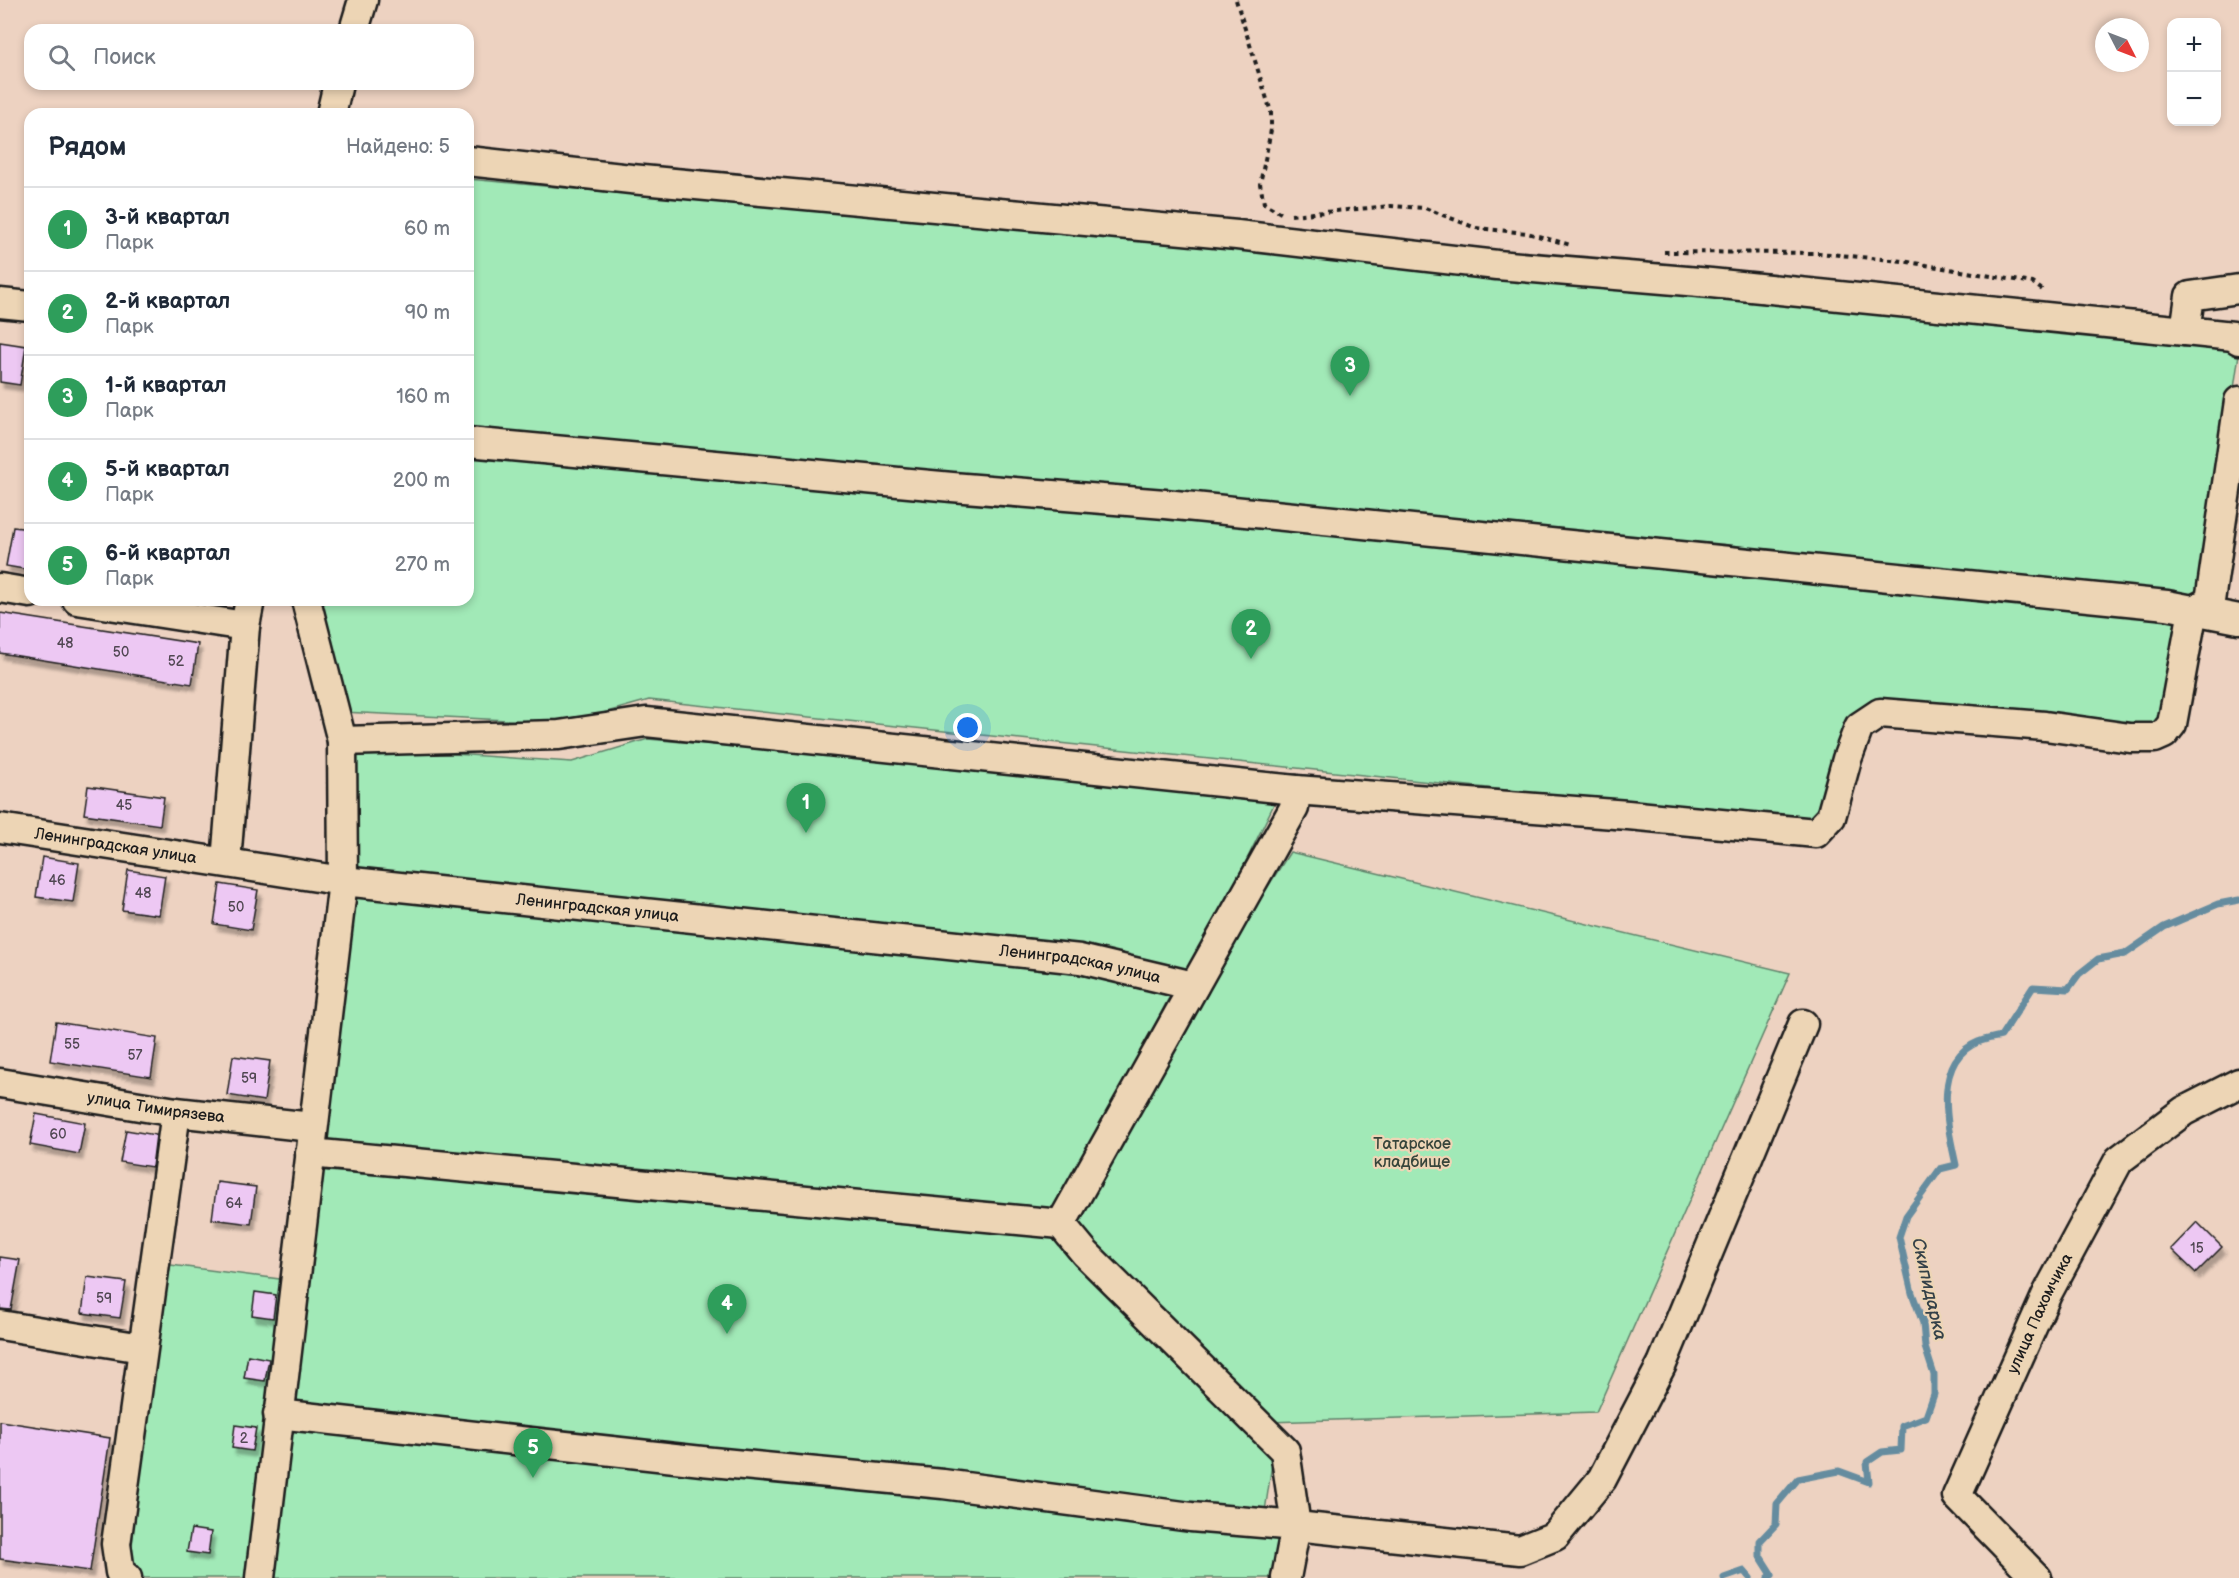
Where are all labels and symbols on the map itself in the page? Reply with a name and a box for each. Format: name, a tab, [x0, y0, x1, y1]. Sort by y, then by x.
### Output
north arrow	[2095, 18, 2149, 72]
pin: 3	[1330, 346, 1370, 396]
pin: 2	[1232, 610, 1270, 659]
house number: 48	[57, 635, 73, 652]
house number: 50	[113, 644, 129, 661]
house number: 52	[168, 653, 185, 670]
your location	[953, 713, 982, 742]
pin: 1	[786, 784, 826, 833]
house number: 45	[116, 797, 132, 814]
street label: Ленинградская улица	[32, 824, 199, 868]
house number: 46	[48, 872, 66, 889]
house number: 48	[135, 885, 151, 902]
street label: Ленинградская улица	[514, 890, 680, 926]
house number: 50	[228, 899, 244, 916]
street label: Ленинградская улица	[997, 941, 1163, 987]
house number: 55	[64, 1036, 80, 1053]
house number: 57	[128, 1047, 143, 1064]
house number: 59	[241, 1070, 257, 1087]
street label: улица Тимирязева	[86, 1088, 226, 1127]
house number: 60	[50, 1126, 66, 1143]
park label: Татарское кладбище	[1373, 1135, 1451, 1172]
house number: 64	[225, 1195, 243, 1212]
water label: Скипидарка	[1907, 1236, 1951, 1342]
house number: 15	[2190, 1240, 2204, 1257]
street label: улица Пахомчика	[2003, 1250, 2077, 1377]
pin: 4	[708, 1284, 746, 1334]
house number: 59	[96, 1290, 112, 1307]
pin: 5	[514, 1428, 552, 1478]
house number: 2	[240, 1430, 249, 1447]

